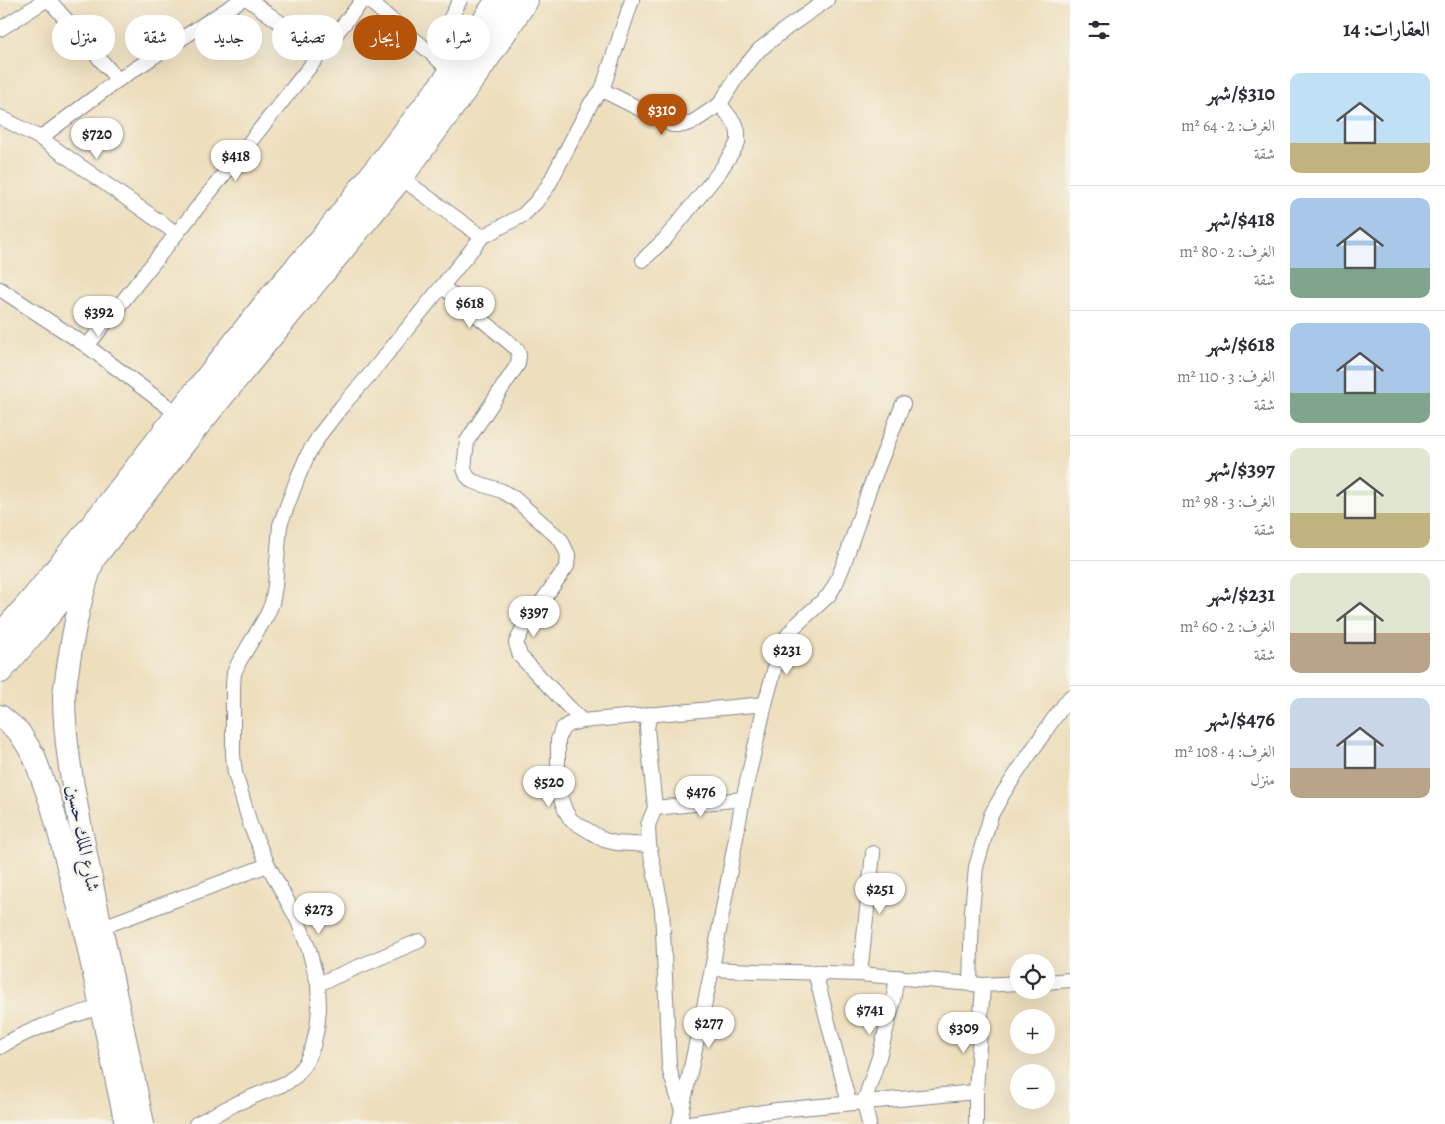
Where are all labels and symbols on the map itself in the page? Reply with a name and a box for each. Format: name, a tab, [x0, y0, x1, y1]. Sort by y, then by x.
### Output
pin: $310	[632, 94, 692, 136]
pin: $720	[67, 118, 127, 160]
pin: $418	[206, 140, 266, 182]
pin: $618	[440, 286, 500, 329]
pin: $392	[69, 296, 129, 338]
pin: $397	[504, 596, 564, 638]
pin: $231	[757, 634, 817, 676]
pin: $520	[519, 766, 579, 808]
pin: $476	[671, 776, 731, 818]
street label: شارع الملك حسين	[58, 783, 106, 894]
pin: $251	[850, 872, 910, 915]
pin: $273	[289, 892, 349, 935]
pin: $741	[840, 994, 900, 1036]
pin: $277	[679, 1006, 739, 1049]
pin: $309	[934, 1012, 994, 1054]

